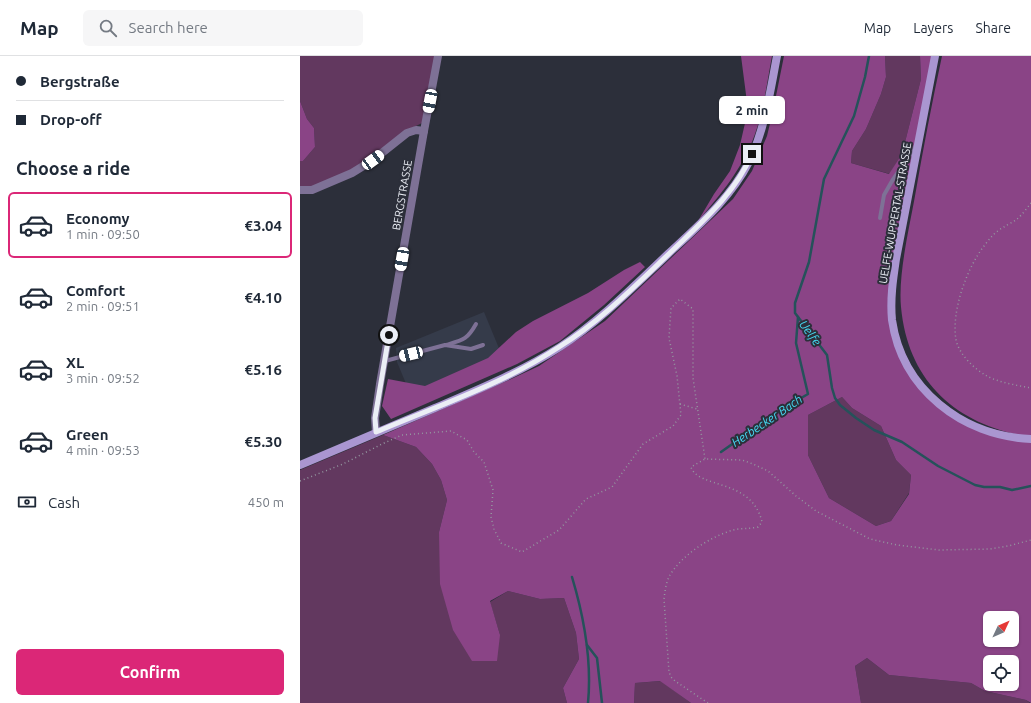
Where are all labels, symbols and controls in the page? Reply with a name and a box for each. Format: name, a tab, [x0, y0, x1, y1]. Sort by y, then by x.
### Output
search box	[83, 10, 363, 46]
text: Map	[20, 17, 59, 39]
icon: search	[97, 17, 119, 39]
text: Search here	[129, 19, 208, 36]
text: Map	[864, 20, 891, 36]
text: Layers	[913, 20, 953, 36]
text: Share	[975, 20, 1011, 36]
text: Bergstraße	[40, 73, 120, 90]
car	[422, 88, 438, 114]
callout: 2 min	[719, 96, 785, 124]
text: 2 min	[736, 103, 768, 117]
text: Drop-off	[40, 111, 102, 128]
street label: UELFE-WUPPERTAL-STRASSE	[877, 141, 913, 285]
route end	[743, 145, 761, 163]
car	[360, 148, 386, 172]
text: Choose a ride	[16, 158, 130, 178]
street label: BERGSTRASSE	[390, 159, 414, 231]
icon: car	[18, 207, 54, 243]
text: Economy	[66, 210, 130, 227]
text: €3.04	[244, 217, 282, 234]
text: 1 min · 09:50	[66, 227, 140, 241]
car	[394, 246, 410, 272]
icon: car	[18, 279, 54, 315]
text: Comfort	[66, 282, 125, 299]
text: €4.10	[244, 289, 282, 306]
text: 2 min · 09:51	[66, 299, 140, 313]
water label: Uelfe	[797, 318, 824, 348]
route start	[380, 326, 398, 344]
car	[398, 345, 424, 363]
icon: car	[18, 351, 54, 387]
text: XL	[66, 354, 84, 371]
text: €5.16	[244, 361, 282, 378]
text: 3 min · 09:52	[66, 371, 140, 385]
water label: Herbecker Bach	[729, 392, 805, 449]
icon: car	[18, 423, 54, 459]
text: Green	[66, 426, 108, 443]
text: €5.30	[244, 433, 282, 450]
text: 4 min · 09:53	[66, 443, 140, 457]
icon: cash	[16, 491, 38, 513]
text: Cash	[48, 494, 80, 511]
text: 450 m	[248, 495, 284, 509]
north arrow	[983, 611, 1019, 647]
map controls	[983, 611, 1019, 691]
button: Confirm	[16, 649, 284, 695]
button: locate	[983, 655, 1019, 691]

